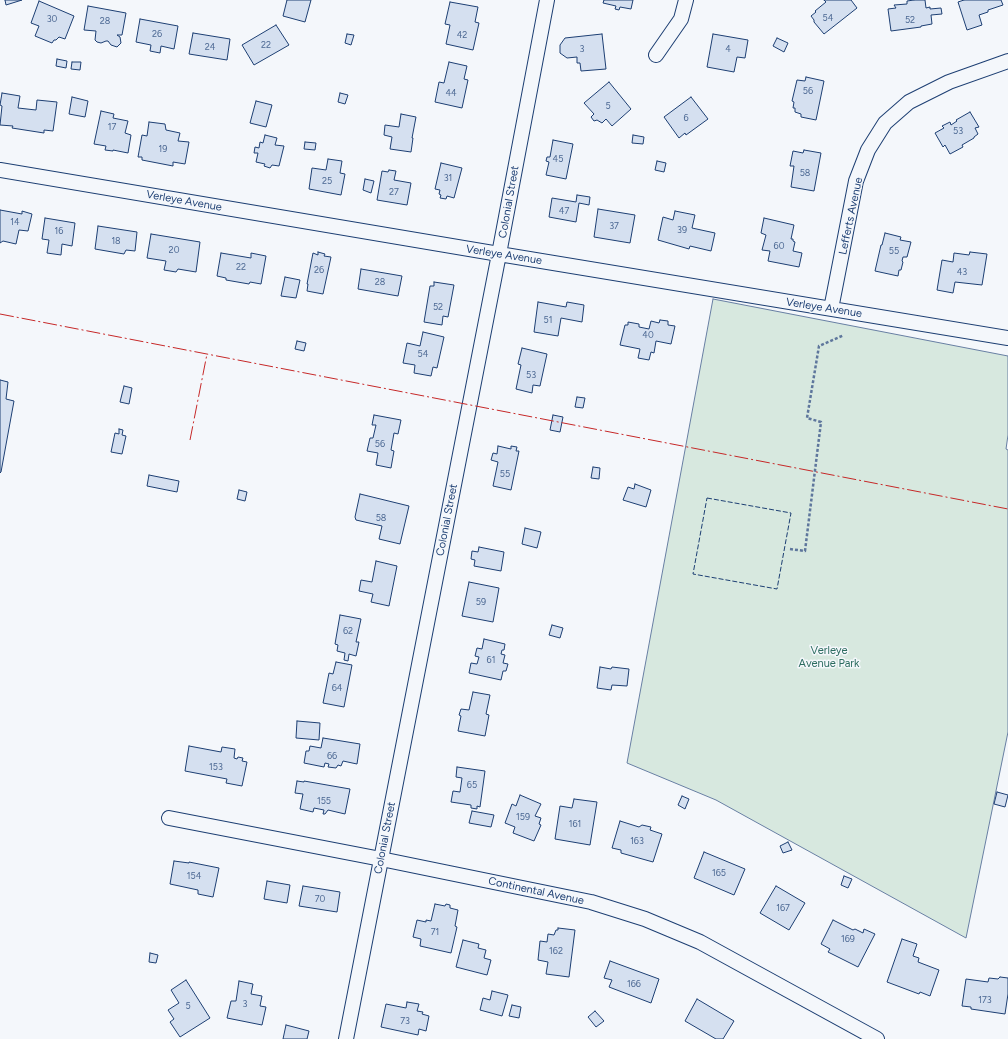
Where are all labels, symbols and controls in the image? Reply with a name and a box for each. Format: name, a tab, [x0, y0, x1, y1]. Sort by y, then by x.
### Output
house number: 54	[823, 13, 833, 23]
house number: 30	[47, 14, 57, 24]
house number: 52	[905, 15, 915, 25]
house number: 28	[100, 16, 110, 26]
house number: 26	[152, 29, 162, 39]
house number: 42	[457, 30, 467, 40]
house number: 22	[261, 40, 271, 50]
house number: 24	[205, 42, 215, 52]
house number: 3	[580, 44, 584, 54]
house number: 4	[725, 44, 731, 54]
house number: 56	[803, 86, 813, 96]
house number: 44	[445, 88, 457, 98]
house number: 5	[605, 101, 611, 111]
house number: 6	[683, 113, 689, 123]
house number: 17	[108, 122, 116, 132]
house number: 53	[953, 126, 963, 136]
house number: 19	[159, 144, 167, 154]
house number: 45	[553, 154, 563, 164]
street label: Colonial Street	[496, 165, 522, 239]
house number: 58	[800, 168, 810, 178]
house number: 31	[444, 173, 452, 183]
house number: 25	[322, 176, 332, 186]
street label: Lefferts Avenue	[836, 176, 866, 256]
house number: 27	[389, 187, 399, 197]
street label: Verleye Avenue	[145, 188, 223, 214]
house number: 47	[559, 206, 569, 216]
house number: 14	[10, 217, 20, 227]
house number: 37	[609, 221, 619, 231]
house number: 39	[677, 225, 687, 235]
house number: 16	[55, 226, 63, 236]
house number: 18	[111, 236, 121, 246]
house number: 60	[774, 241, 784, 251]
street label: Verleye Avenue	[465, 242, 543, 268]
house number: 20	[169, 245, 179, 255]
house number: 55	[889, 246, 899, 256]
house number: 22	[236, 262, 246, 272]
house number: 26	[314, 265, 324, 275]
house number: 43	[957, 267, 967, 277]
house number: 28	[375, 277, 385, 287]
street label: Verleye Avenue	[785, 295, 863, 321]
house number: 52	[433, 302, 443, 312]
house number: 51	[544, 315, 552, 325]
house number: 40	[642, 330, 654, 340]
house number: 54	[418, 349, 428, 359]
house number: 53	[526, 370, 536, 380]
house number: 56	[375, 439, 385, 449]
house number: 55	[500, 469, 510, 479]
street label: Colonial Street	[434, 483, 460, 557]
house number: 58	[376, 513, 386, 523]
house number: 59	[476, 597, 486, 607]
house number: 62	[343, 626, 353, 636]
park label: Verleye Avenue Park	[799, 644, 859, 670]
house number: 61	[487, 655, 495, 665]
house number: 64	[332, 683, 342, 693]
house number: 66	[327, 751, 337, 761]
house number: 153	[209, 762, 223, 772]
house number: 65	[467, 780, 477, 790]
house number: 155	[317, 796, 331, 806]
street label: Colonial Street	[372, 801, 398, 875]
house number: 159	[516, 812, 530, 822]
house number: 161	[569, 819, 581, 829]
house number: 163	[630, 836, 644, 846]
house number: 165	[712, 868, 726, 878]
house number: 154	[187, 871, 201, 881]
street label: Continental Avenue	[487, 874, 585, 908]
house number: 70	[315, 894, 325, 904]
house number: 167	[776, 903, 790, 913]
house number: 71	[431, 927, 439, 937]
house number: 169	[841, 934, 855, 944]
house number: 162	[549, 946, 563, 956]
house number: 166	[627, 979, 641, 989]
house number: 173	[978, 995, 992, 1005]
house number: 3	[243, 999, 247, 1009]
house number: 5	[185, 1001, 191, 1011]
house number: 73	[400, 1016, 410, 1026]

